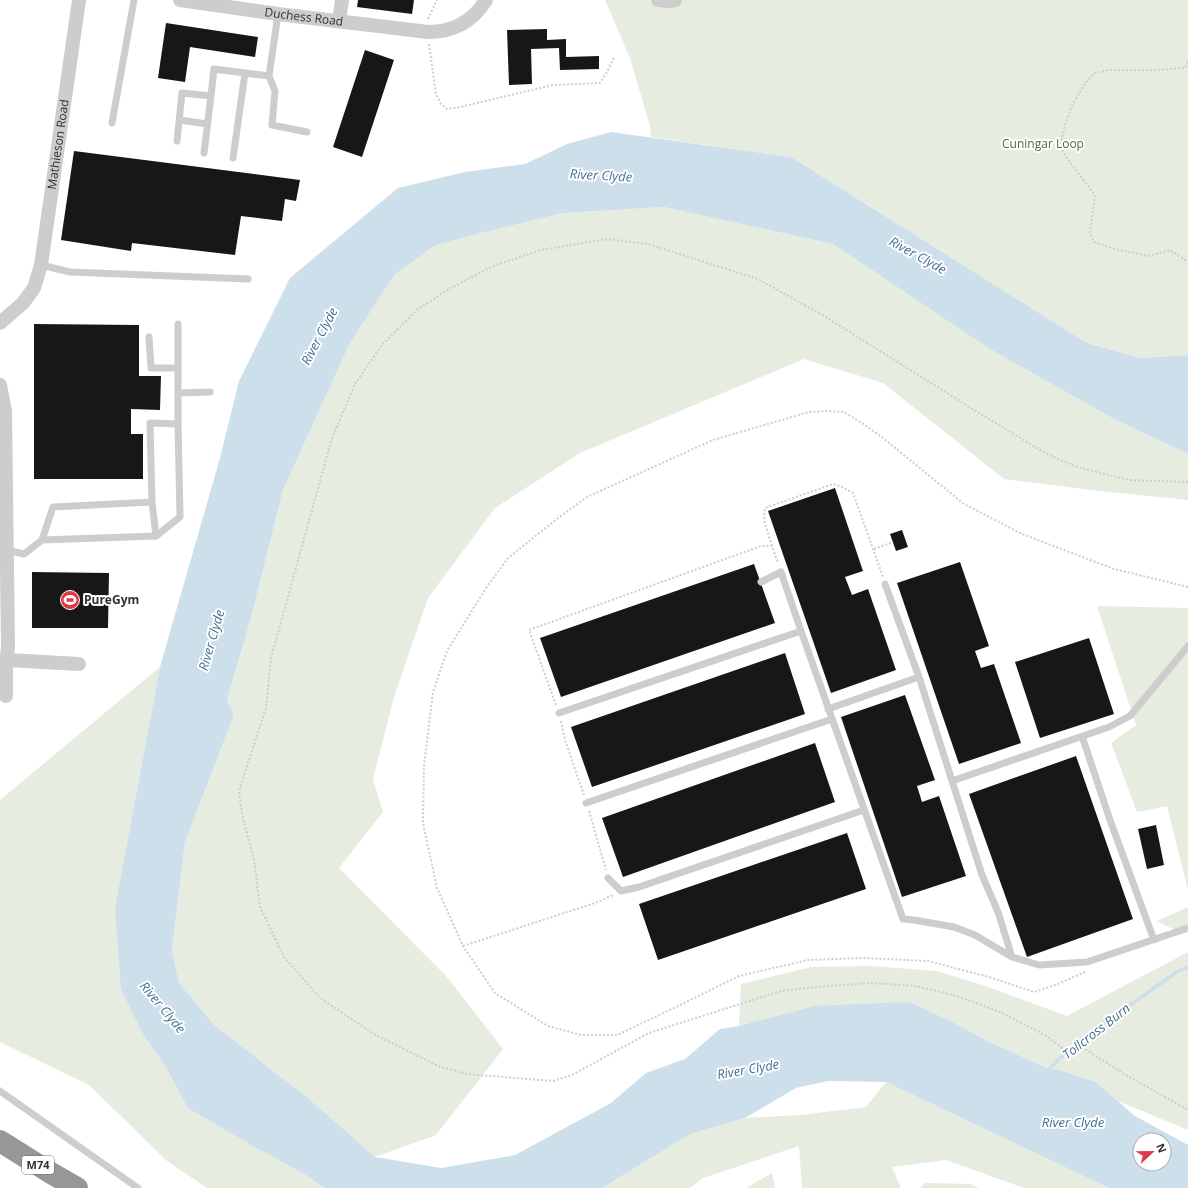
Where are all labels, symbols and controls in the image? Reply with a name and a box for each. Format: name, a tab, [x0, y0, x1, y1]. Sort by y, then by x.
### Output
street label: Duchess Road	[263, 3, 344, 30]
street label: Mathieson Road	[43, 98, 73, 191]
park label: Cuningar Loop	[1002, 135, 1084, 152]
water label: River Clyde	[569, 164, 633, 186]
water label: River Clyde	[886, 232, 950, 278]
water label: River Clyde	[296, 304, 342, 368]
sports icon: PureGym	[59, 589, 81, 611]
place label: PureGym	[84, 591, 139, 608]
water label: River Clyde	[194, 607, 228, 673]
water label: River Clyde	[136, 977, 190, 1037]
water label: Tollcross Burn	[1058, 999, 1134, 1063]
water label: River Clyde	[716, 1055, 781, 1083]
water label: River Clyde	[1042, 1113, 1105, 1131]
north arrow	[1132, 1132, 1172, 1172]
text: N	[1153, 1141, 1170, 1155]
road number: M74	[22, 1156, 54, 1174]

